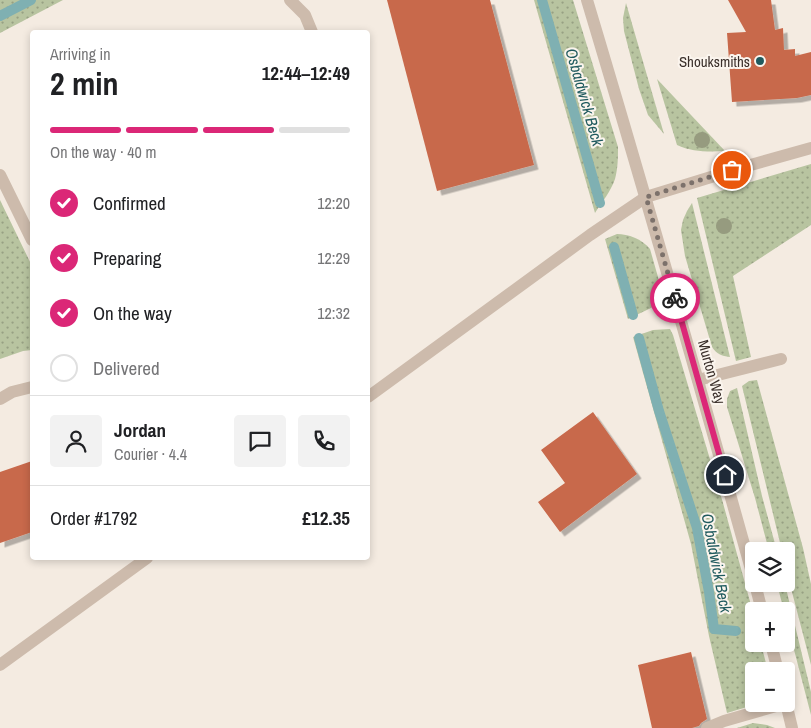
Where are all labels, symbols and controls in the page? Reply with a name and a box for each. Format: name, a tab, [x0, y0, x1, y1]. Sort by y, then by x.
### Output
text: Arriving in	[50, 43, 111, 65]
water label: Osbaldwick Beck	[561, 46, 610, 149]
place label: Shouksmiths	[679, 51, 750, 72]
marker: Shouksmiths	[754, 55, 766, 67]
text: 12:44–12:49	[262, 60, 350, 86]
text: 2 min	[50, 62, 119, 105]
text: On the way · 40 m	[50, 141, 156, 163]
pin	[711, 149, 753, 191]
icon: bag	[718, 156, 746, 184]
icon: check	[50, 189, 78, 217]
text: Confirmed	[93, 190, 166, 216]
text: 12:20	[317, 192, 350, 214]
icon: check	[50, 244, 78, 272]
text: Preparing	[93, 245, 161, 271]
text: 12:29	[317, 247, 350, 269]
courier	[650, 273, 700, 323]
icon: bike	[661, 284, 689, 312]
icon: check	[50, 299, 78, 327]
text: On the way	[93, 300, 172, 326]
text: 12:32	[317, 302, 350, 324]
street label: Murton Way	[693, 337, 731, 407]
text: Delivered	[93, 355, 160, 381]
button: person	[50, 415, 102, 467]
button: chat	[234, 415, 286, 467]
button: phone	[298, 415, 350, 467]
text: Jordan	[114, 417, 166, 443]
text: Courier · 4.4	[114, 443, 187, 465]
pin	[704, 454, 746, 496]
icon: home	[711, 461, 739, 489]
text: Order #1792	[50, 505, 137, 531]
text: £12.35	[302, 505, 350, 531]
water label: Osbaldwick Beck	[697, 512, 737, 615]
map controls	[745, 542, 795, 712]
button: layers	[745, 542, 795, 592]
button: +	[745, 602, 795, 652]
button: −	[745, 662, 795, 712]

